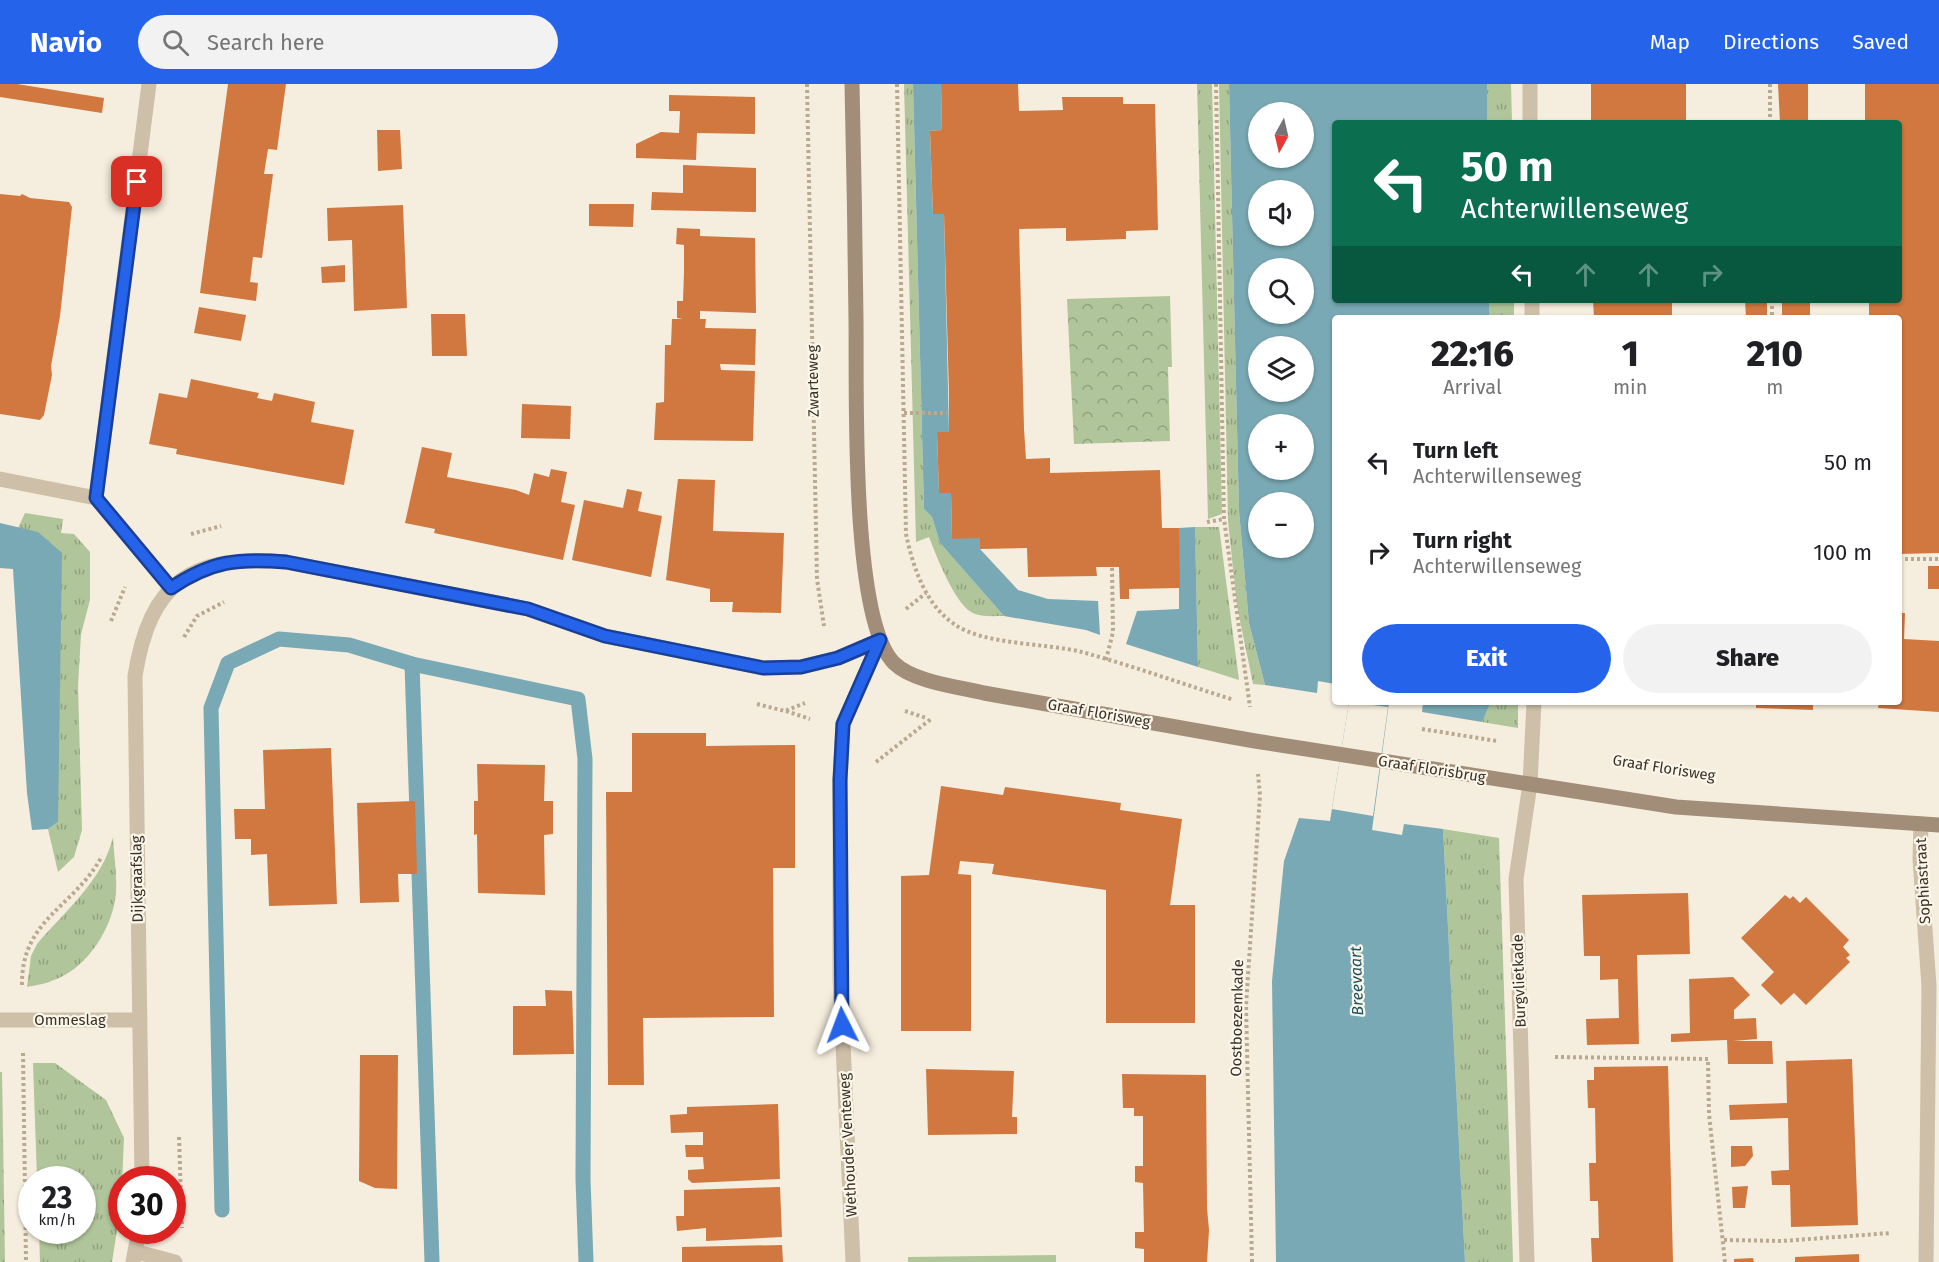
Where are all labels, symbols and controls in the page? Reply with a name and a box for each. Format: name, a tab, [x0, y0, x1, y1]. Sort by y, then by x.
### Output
search box	[138, 15, 558, 69]
text: Navio	[30, 26, 102, 59]
icon: search	[159, 26, 192, 59]
text: Search here	[207, 29, 325, 56]
text: Map	[1650, 29, 1690, 55]
text: Directions	[1723, 29, 1819, 55]
text: Saved	[1852, 29, 1909, 55]
north arrow	[1248, 102, 1314, 168]
map controls	[1248, 102, 1314, 558]
text: 50 m	[1461, 142, 1554, 192]
icon: left	[1362, 144, 1440, 222]
pin	[111, 156, 162, 207]
icon: arrive	[120, 165, 153, 198]
button: sound	[1248, 180, 1314, 246]
text: Achterwillenseweg	[1461, 193, 1688, 225]
button: search	[1248, 258, 1314, 324]
icon: left	[1506, 258, 1539, 291]
icon: ahead	[1569, 258, 1602, 291]
icon: ahead	[1632, 258, 1665, 291]
icon: right	[1695, 258, 1728, 291]
text: 22:16	[1431, 332, 1514, 376]
text: 1	[1622, 332, 1639, 376]
text: 210	[1746, 332, 1803, 376]
button: layers	[1248, 336, 1314, 402]
street label: Zwarteweg	[803, 345, 823, 417]
text: Arrival	[1443, 375, 1502, 399]
text: min	[1613, 375, 1647, 399]
text: m	[1766, 375, 1783, 399]
button: +	[1248, 414, 1314, 480]
text: Turn left	[1413, 437, 1498, 464]
icon: left	[1362, 446, 1395, 479]
text: 50 m	[1824, 449, 1872, 476]
text: Achterwillenseweg	[1413, 464, 1581, 488]
button: −	[1248, 492, 1314, 558]
text: Turn right	[1413, 527, 1512, 554]
icon: right	[1362, 536, 1395, 569]
text: 100 m	[1813, 539, 1872, 566]
text: Achterwillenseweg	[1413, 554, 1581, 578]
button: Exit	[1362, 624, 1611, 693]
button: Share	[1623, 624, 1872, 693]
street label: Graaf Florisweg	[1046, 695, 1152, 731]
street label: Graaf Florisweg	[1611, 751, 1717, 785]
street label: Graaf Florisbrug	[1377, 752, 1487, 786]
street label: Dijkgraafslag	[127, 835, 147, 923]
street label: Sophiastraat	[1912, 837, 1934, 925]
street label: Burgvlietkade	[1508, 934, 1530, 1028]
water label: Breevaart	[1346, 946, 1367, 1016]
street label: Oostboezemkade	[1227, 959, 1247, 1077]
position arrow	[810, 993, 874, 1057]
street label: Ommeslag	[34, 1011, 106, 1029]
street label: Wethouder Venteweg	[835, 1072, 861, 1217]
speed limit sign: 30	[108, 1166, 186, 1244]
text: 23	[42, 1180, 72, 1216]
text: km/h	[38, 1211, 76, 1229]

